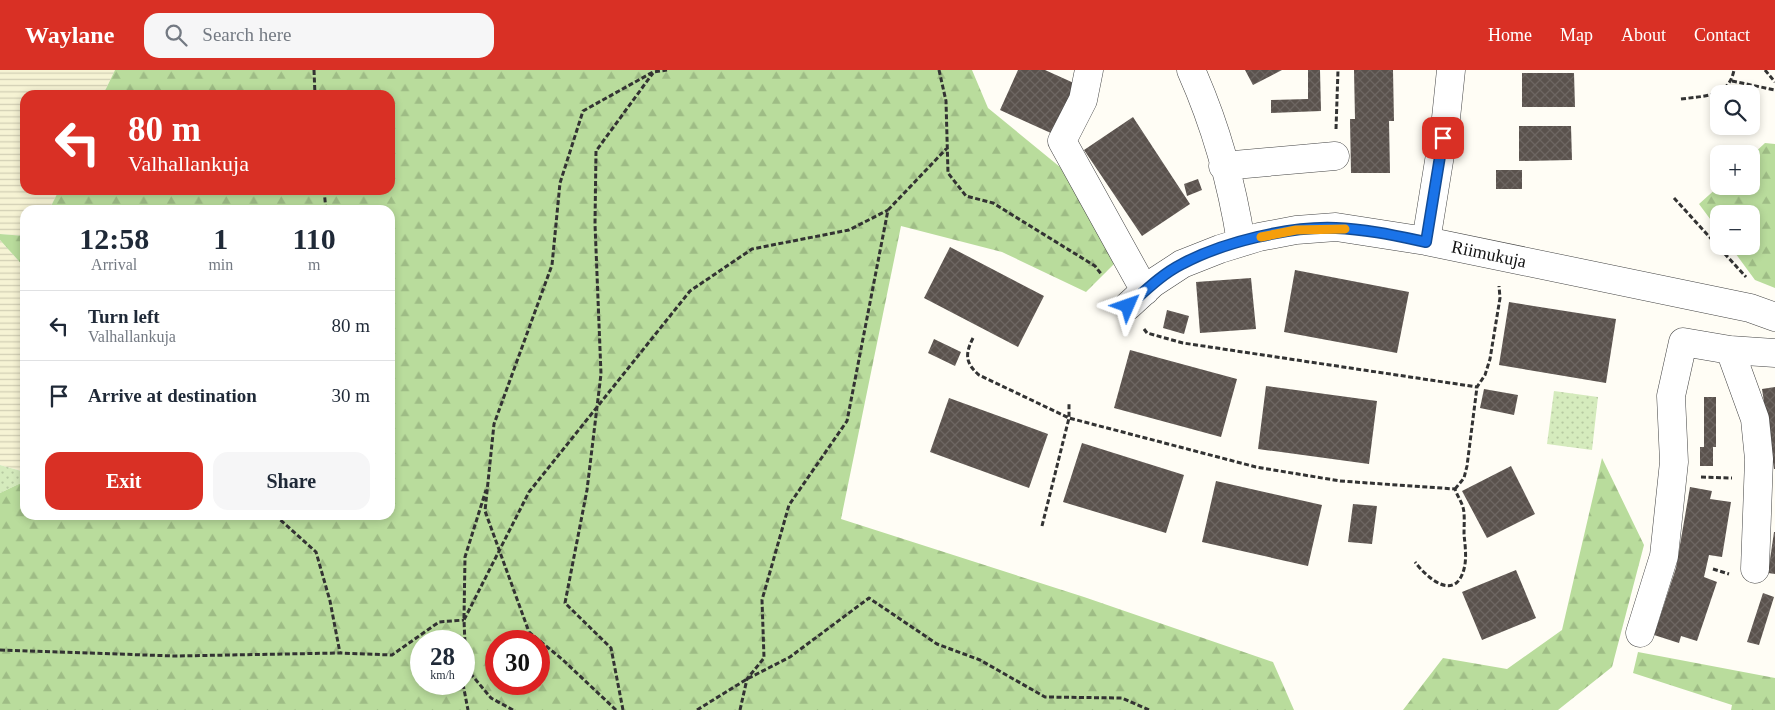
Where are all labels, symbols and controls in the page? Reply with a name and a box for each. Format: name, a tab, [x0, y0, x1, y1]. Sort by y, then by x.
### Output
search box	[144, 13, 494, 58]
icon: search	[162, 21, 190, 49]
text: Waylane	[25, 22, 114, 48]
text: Search here	[202, 24, 291, 45]
text: Home	[1488, 25, 1532, 45]
text: Map	[1560, 25, 1593, 45]
text: About	[1621, 25, 1666, 45]
text: Contact	[1694, 25, 1750, 45]
map controls	[1710, 85, 1760, 255]
button: search	[1710, 85, 1760, 135]
icon: left	[45, 110, 110, 175]
text: 80 m	[128, 110, 201, 149]
pin	[1422, 117, 1464, 159]
icon: arrive	[1429, 124, 1457, 152]
button: +	[1710, 145, 1760, 195]
text: Valhallankuja	[128, 151, 249, 176]
button: −	[1710, 205, 1760, 255]
text: 12:58	[79, 222, 149, 255]
text: 1	[213, 222, 228, 255]
text: 110	[292, 222, 336, 255]
street label: Riimukuja	[1450, 236, 1528, 272]
text: Arrival	[91, 256, 137, 273]
text: min	[208, 256, 233, 273]
text: m	[308, 256, 320, 273]
position arrow	[1101, 279, 1153, 331]
text: Turn left	[88, 306, 160, 327]
icon: left	[45, 312, 73, 340]
text: 80 m	[331, 315, 370, 336]
text: Valhallankuja	[88, 328, 176, 345]
icon: arrive	[45, 382, 73, 410]
text: Arrive at destination	[88, 385, 257, 406]
text: 30 m	[331, 385, 370, 406]
button: Exit	[45, 452, 203, 510]
button: Share	[213, 452, 370, 510]
speed limit sign: 30	[485, 630, 550, 695]
text: 28	[430, 643, 455, 670]
text: km/h	[430, 668, 455, 682]

